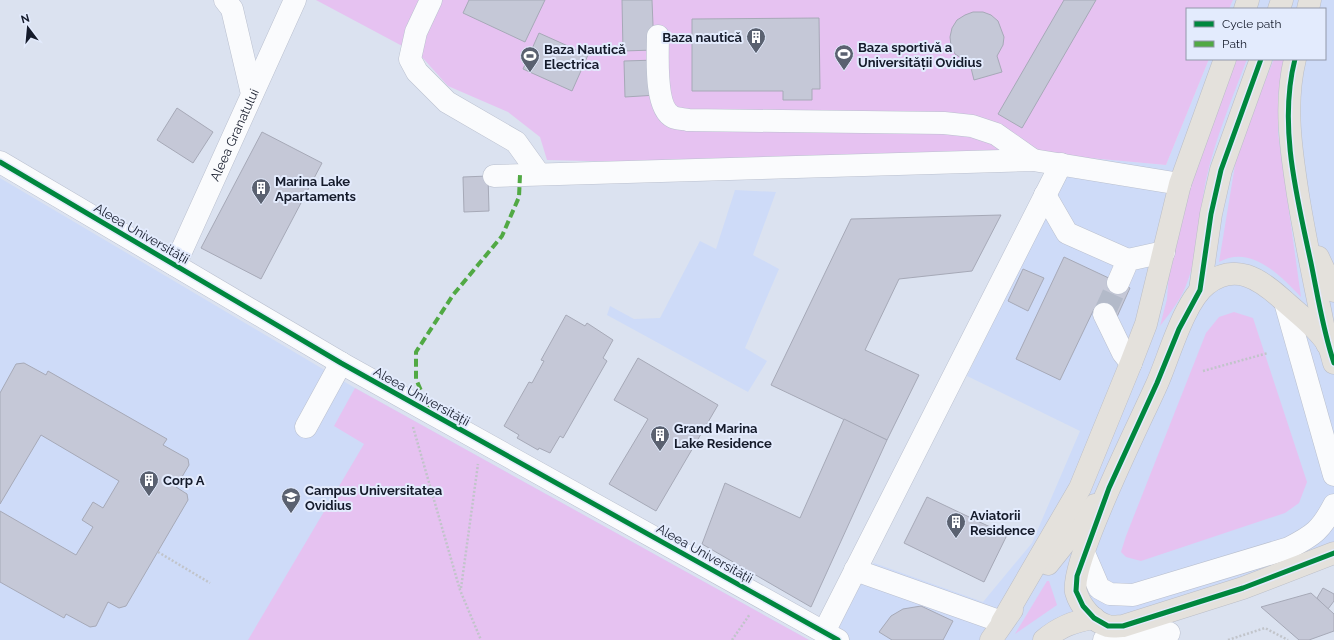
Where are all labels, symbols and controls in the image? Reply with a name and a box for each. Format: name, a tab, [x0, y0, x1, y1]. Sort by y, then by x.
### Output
north arrow	[8, 8, 48, 48]
legend	[1186, 8, 1326, 60]
text: N	[20, 11, 31, 26]
text: Cycle path	[1222, 17, 1281, 31]
building icon: Baza nautică	[745, 26, 767, 54]
place label: Baza nautică	[662, 30, 743, 45]
text: Path	[1222, 37, 1247, 51]
place label: Baza sportivă a Universității Ovidius	[858, 40, 982, 70]
place label: Baza Nautică Electrica	[544, 42, 626, 72]
sports icon: Baza sportivă a Universității Ovidius	[833, 43, 855, 71]
sports icon: Baza Nautică Electrica	[519, 45, 541, 73]
street label: Aleea Granatului	[207, 86, 262, 184]
place label: Marina Lake Apartaments	[275, 174, 357, 204]
building icon: Marina Lake Apartaments	[250, 177, 272, 205]
street label: Aleea Universității	[91, 200, 192, 267]
street label: Aleea Universității	[371, 364, 472, 429]
place label: Grand Marina Lake Residence	[674, 421, 772, 451]
building icon: Grand Marina Lake Residence	[649, 424, 671, 452]
building icon: Corp A	[138, 469, 160, 497]
place label: Corp A	[163, 473, 205, 488]
place label: Campus Universitatea Ovidius	[305, 483, 443, 513]
school or university icon: Campus Universitatea Ovidius	[280, 486, 302, 514]
place label: Aviatorii Residence	[970, 508, 1035, 538]
building icon: Aviatorii Residence	[945, 511, 967, 539]
street label: Aleea Universității	[654, 521, 755, 586]

